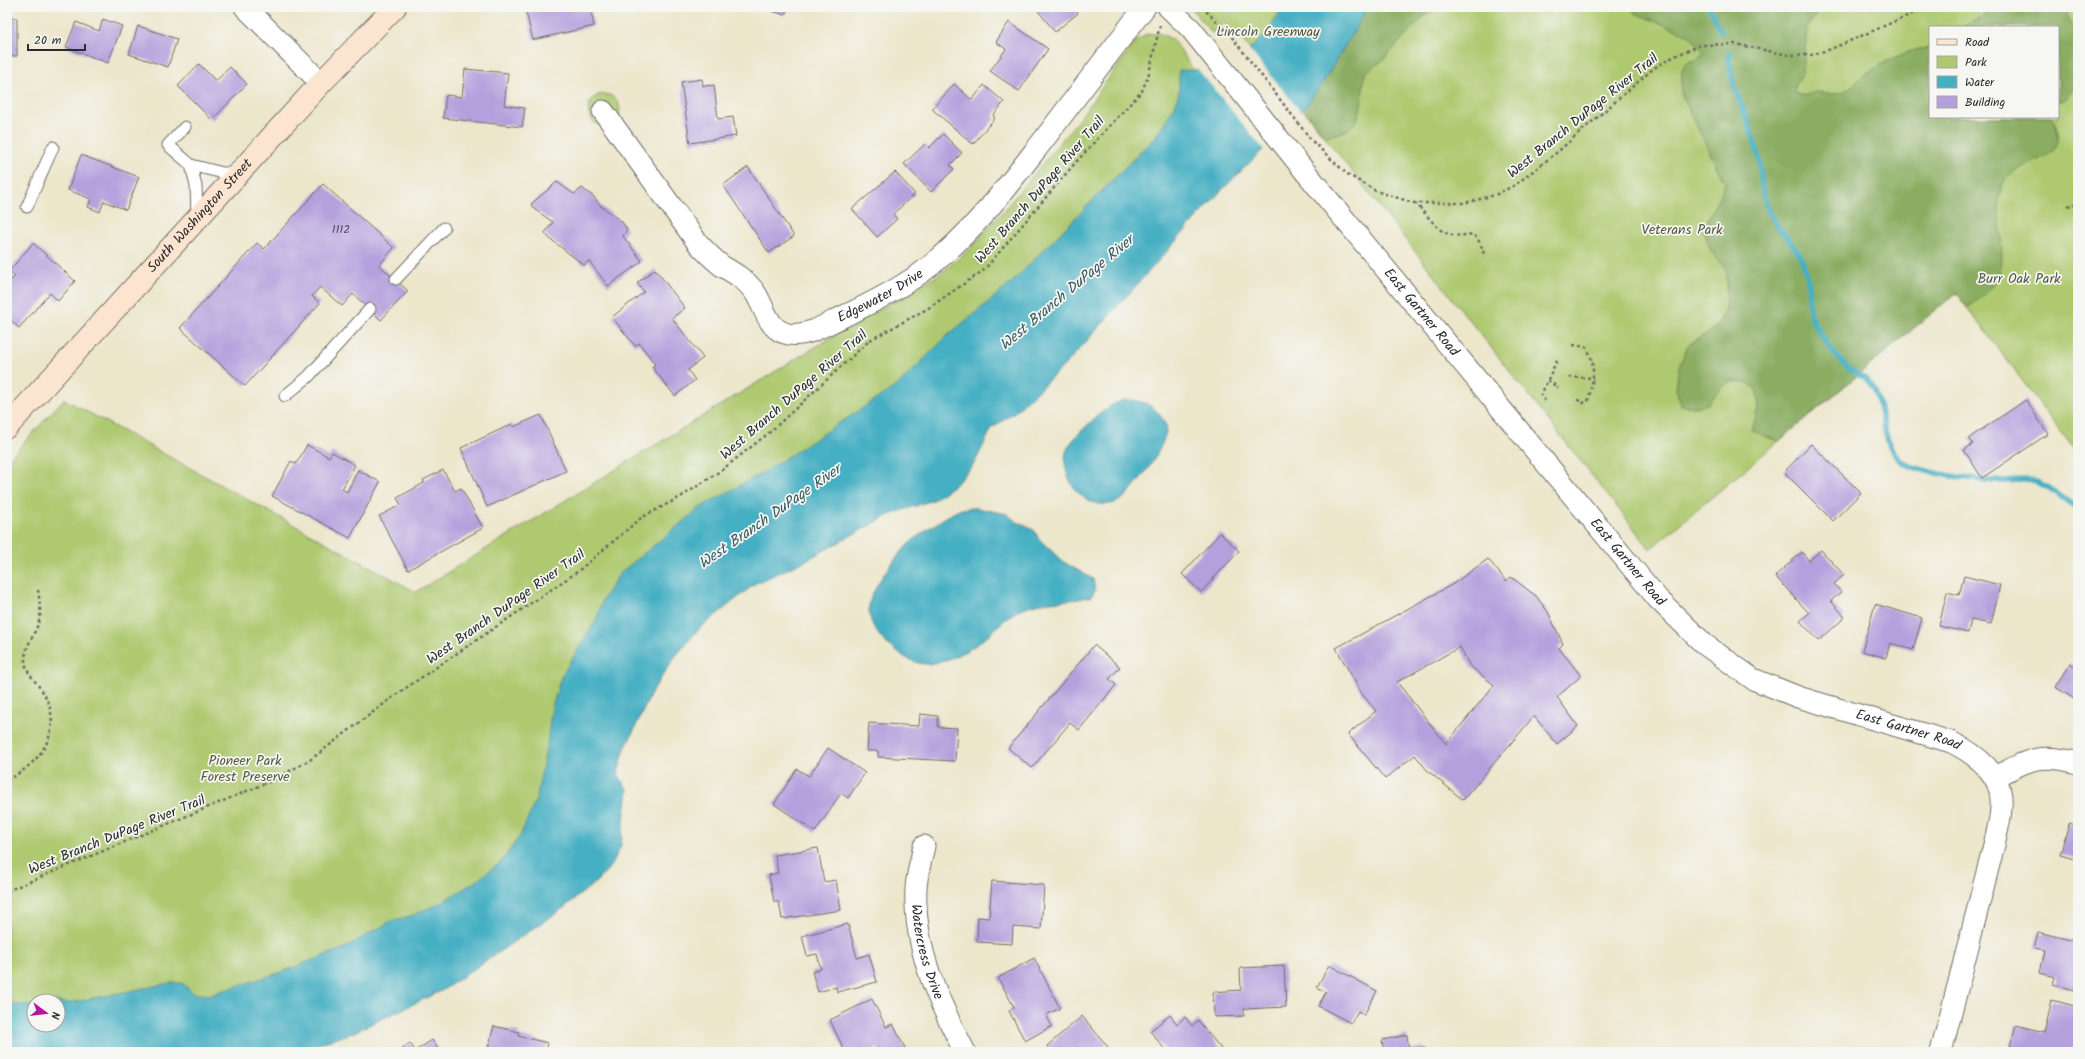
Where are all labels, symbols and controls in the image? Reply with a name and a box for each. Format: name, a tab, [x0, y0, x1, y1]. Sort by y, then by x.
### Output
park label: Lincoln Greenway	[1216, 21, 1320, 43]
scale bar	[28, 26, 85, 52]
legend	[1929, 26, 2059, 118]
text: 20 m	[34, 31, 62, 50]
text: Road	[1965, 33, 1990, 52]
street label: West Branch DuPage River Trail	[1503, 48, 1664, 184]
text: Park	[1965, 53, 1987, 72]
text: Water	[1965, 73, 1995, 92]
text: Building	[1965, 93, 2005, 112]
street label: West Branch DuPage River Trail	[970, 111, 1111, 269]
street label: South Washington Street	[142, 153, 258, 278]
park label: Veterans Park	[1641, 219, 1723, 241]
house number: 1112	[332, 220, 350, 239]
water label: West Branch DuPage River	[994, 227, 1142, 357]
street label: Edgewater Drive	[834, 263, 929, 329]
street label: East Gartner Road	[1378, 263, 1465, 362]
park label: Burr Oak Park	[1977, 268, 2061, 290]
street label: West Branch DuPage River Trail	[715, 324, 873, 465]
water label: West Branch DuPage River	[694, 457, 849, 575]
street label: East Gartner Road	[1584, 513, 1671, 612]
street label: West Branch DuPage River Trail	[422, 543, 590, 670]
street label: East Gartner Road	[1853, 704, 1966, 757]
park label: Pioneer Park Forest Preserve	[200, 750, 290, 788]
street label: West Branch DuPage River Trail	[25, 789, 209, 881]
street label: Watercress Drive	[905, 904, 950, 1004]
north arrow	[26, 993, 66, 1033]
text: N	[45, 1010, 64, 1021]

